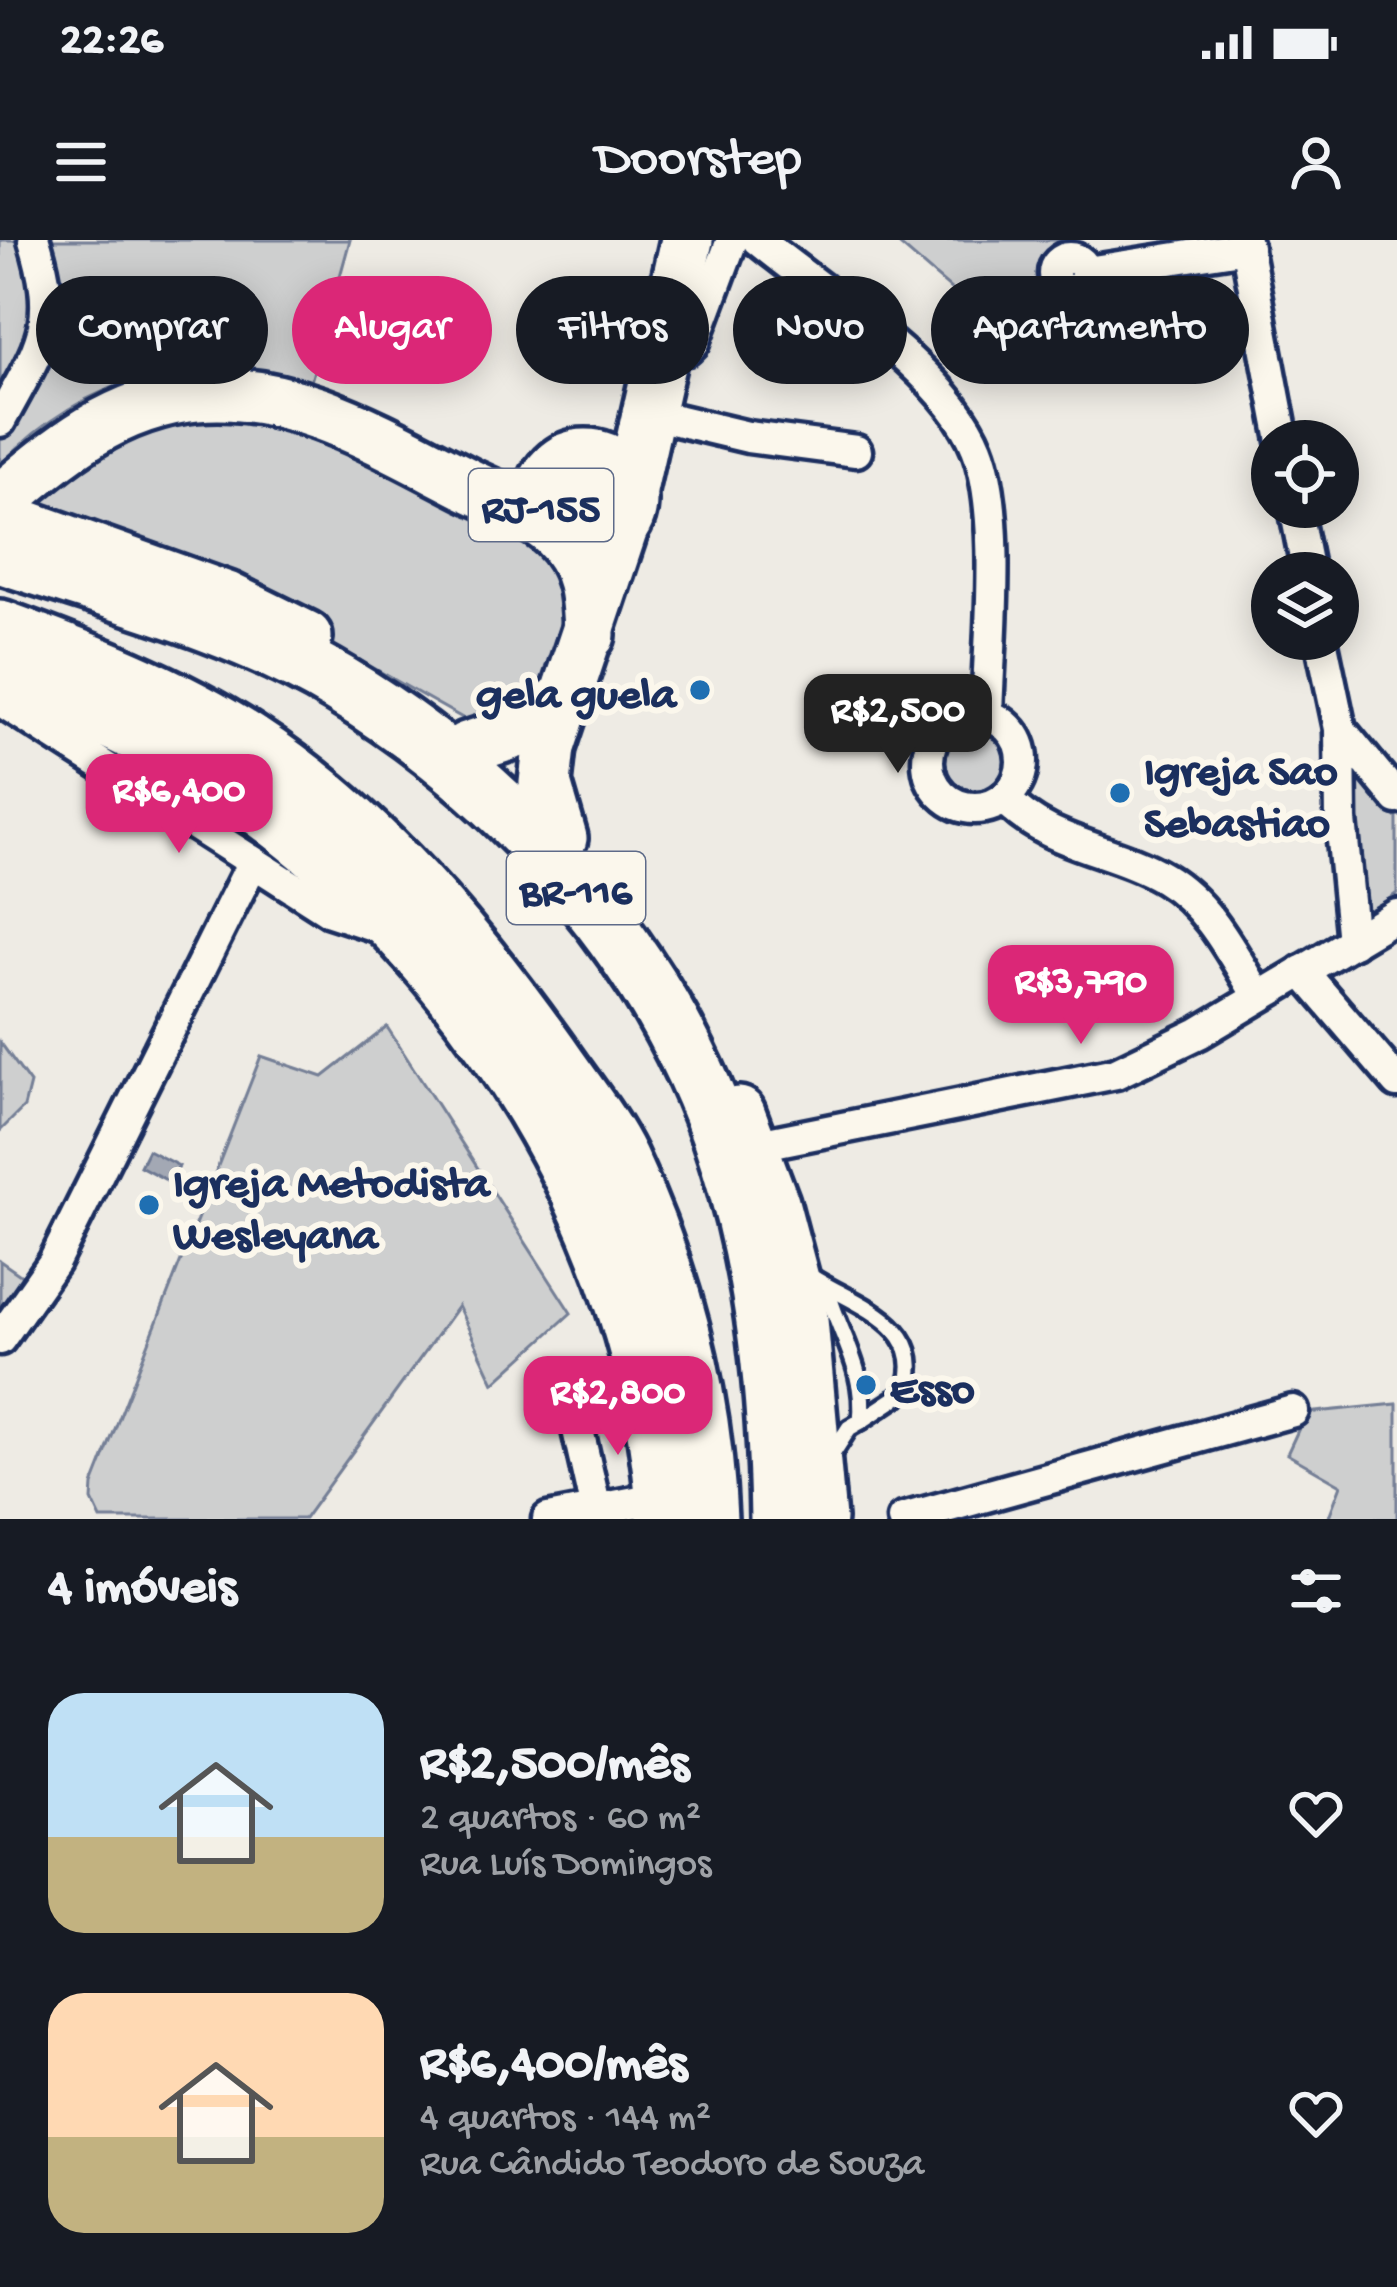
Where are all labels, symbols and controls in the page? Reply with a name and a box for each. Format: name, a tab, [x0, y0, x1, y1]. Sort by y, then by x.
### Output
text: 22:26	[60, 16, 163, 69]
icon: menu	[48, 129, 114, 195]
icon: person	[1283, 129, 1349, 195]
text: Doorstep	[595, 130, 802, 194]
chip: Comprar	[36, 276, 268, 384]
chip: Alugar	[292, 276, 492, 384]
chip: Filtros	[516, 276, 709, 384]
chip: Novo	[733, 276, 907, 384]
chip: Apartamento	[931, 276, 1249, 384]
map controls	[1251, 420, 1359, 660]
button: locate	[1251, 420, 1359, 528]
road number: RJ-155	[469, 469, 613, 541]
button: layers	[1251, 552, 1359, 660]
place label: gela guela	[476, 671, 678, 724]
pin: R$2,500	[787, 674, 1009, 776]
marker: gela guela	[687, 677, 713, 703]
text: R$2,500	[831, 690, 965, 736]
place label: Igreja Sao Sebastiao	[1144, 748, 1338, 853]
pin: R$6,400	[68, 754, 290, 856]
text: R$6,400	[113, 770, 245, 816]
marker: Igreja Sao Sebastiao	[1107, 780, 1133, 806]
road number: BR-116	[507, 852, 645, 924]
pin: R$3,790	[970, 945, 1192, 1047]
text: R$3,790	[1015, 961, 1147, 1007]
place label: Igreja Metodista Wesleyana	[173, 1160, 492, 1265]
marker: Igreja Metodista Wesleyana	[136, 1192, 162, 1218]
pin: R$2,800	[507, 1356, 729, 1458]
place label: Esso	[890, 1366, 975, 1419]
text: R$2,800	[551, 1372, 685, 1418]
marker: Esso	[853, 1372, 879, 1398]
icon: filters	[1283, 1558, 1349, 1624]
text: 4 imóveis	[48, 1561, 237, 1621]
text: R$2,500/mês	[420, 1737, 689, 1797]
icon: home	[144, 1741, 288, 1885]
icon: heart	[1283, 1780, 1349, 1846]
text: 2 quartos · 60 m²	[420, 1797, 701, 1843]
text: Rua Luís Domingos	[420, 1843, 711, 1889]
text: R$6,400/mês	[420, 2037, 687, 2097]
icon: home	[144, 2041, 288, 2185]
icon: heart	[1283, 2080, 1349, 2146]
text: 4 quartos · 144 m²	[420, 2097, 711, 2143]
text: Rua Cândido Teodoro de Souza	[420, 2143, 924, 2189]

